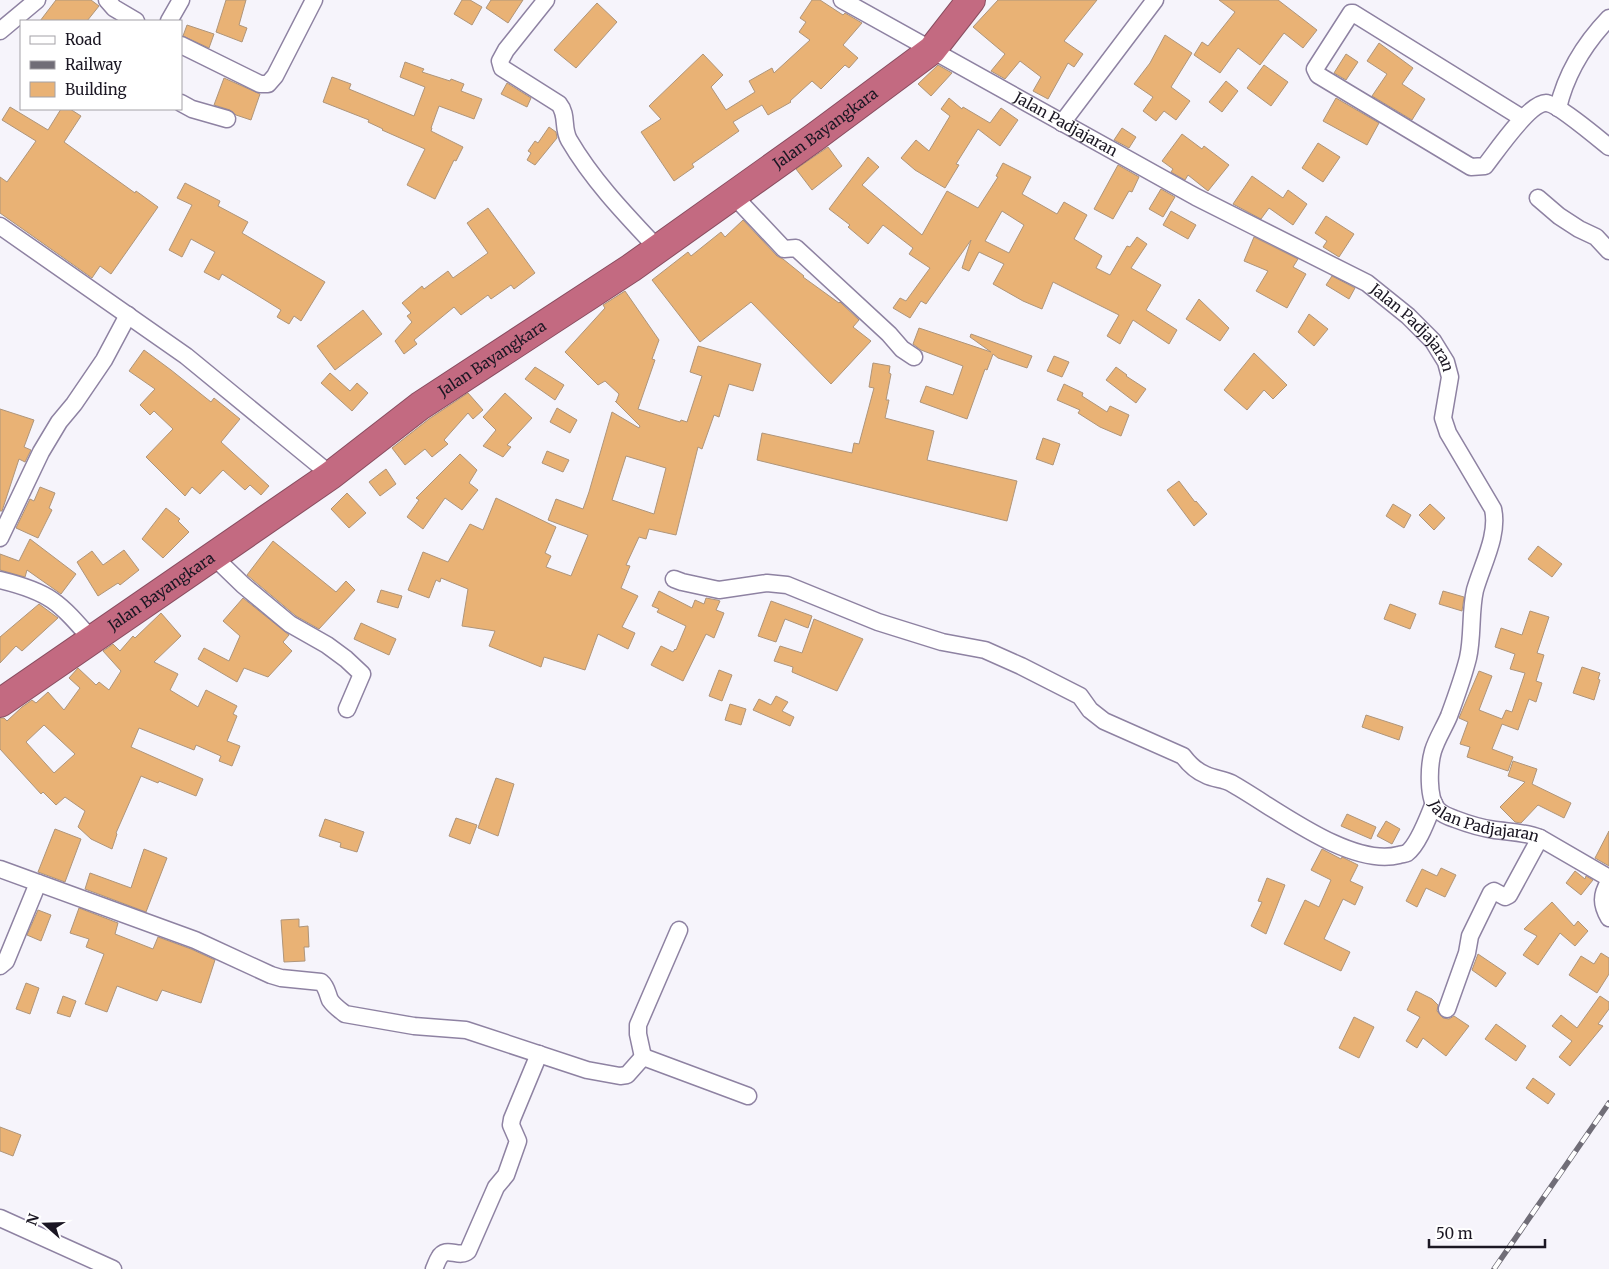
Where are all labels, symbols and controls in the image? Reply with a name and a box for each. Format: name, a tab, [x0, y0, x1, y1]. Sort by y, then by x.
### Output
legend	[20, 20, 182, 110]
text: Road	[65, 30, 101, 49]
text: Railway	[65, 55, 122, 74]
text: Building	[65, 80, 127, 99]
street label: Jalan Bayangkara	[768, 84, 881, 173]
street label: Jalan Padjajaran	[1010, 87, 1121, 160]
street label: Jalan Padjajaran	[1366, 279, 1458, 374]
street label: Jalan Bayangkara	[434, 316, 550, 401]
street label: Jalan Bayangkara	[103, 548, 218, 635]
street label: Jalan Padjajaran	[1424, 796, 1542, 846]
north arrow	[20, 1199, 70, 1249]
text: N	[22, 1211, 43, 1228]
scale bar	[1429, 1216, 1545, 1248]
text: 50 m	[1436, 1224, 1473, 1243]

